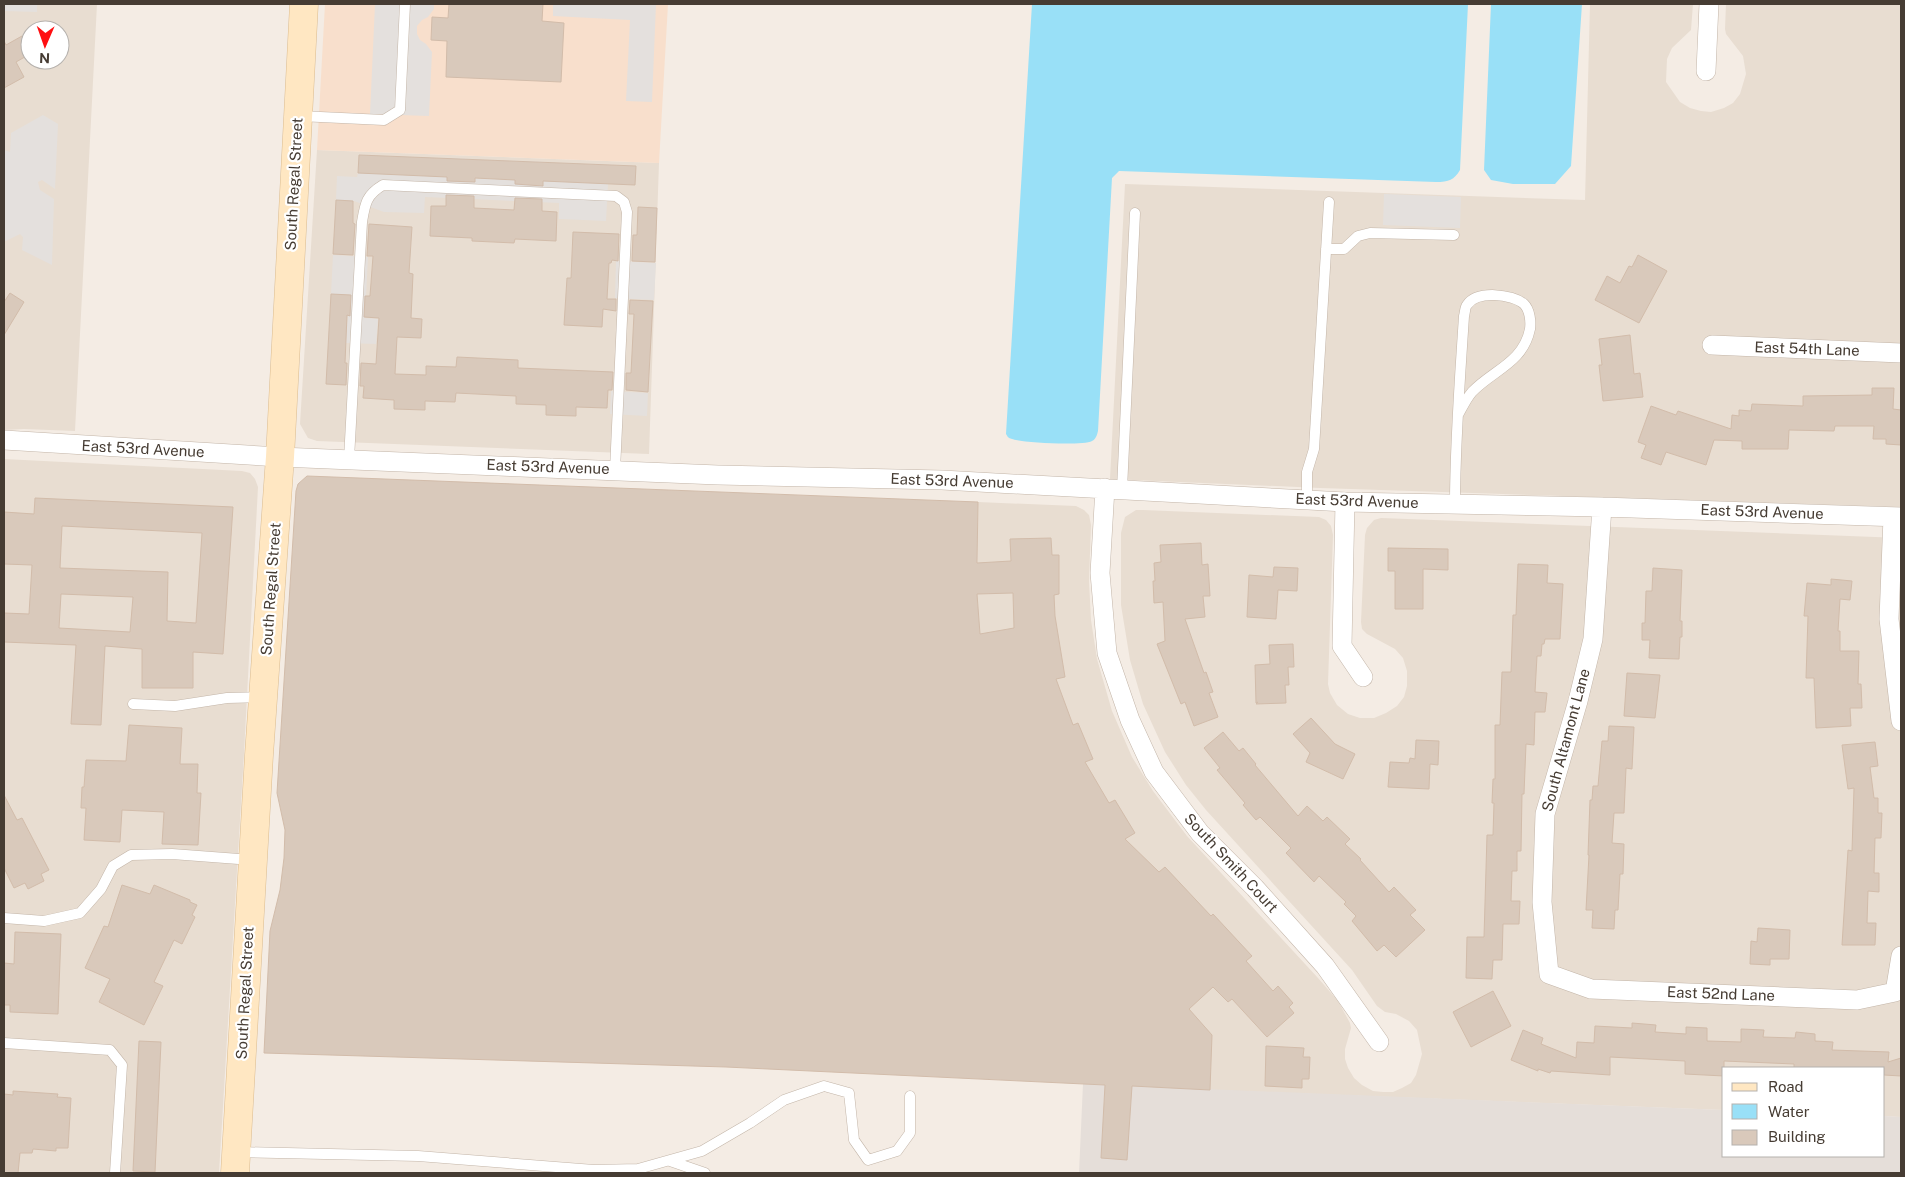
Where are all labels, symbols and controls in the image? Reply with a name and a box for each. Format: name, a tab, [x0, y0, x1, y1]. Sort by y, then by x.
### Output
north arrow	[20, 20, 70, 70]
text: N	[39, 50, 50, 66]
street label: South Regal Street	[282, 117, 305, 251]
street label: East 54th Lane	[1754, 338, 1860, 359]
street label: East 53rd Avenue	[81, 437, 205, 460]
street label: East 53rd Avenue	[486, 456, 610, 477]
street label: East 53rd Avenue	[890, 470, 1014, 491]
street label: East 53rd Avenue	[1295, 490, 1419, 511]
street label: East 53rd Avenue	[1700, 501, 1824, 522]
street label: South Regal Street	[257, 522, 284, 656]
street label: South Altamont Lane	[1538, 667, 1593, 813]
street label: South Smith Court	[1181, 810, 1282, 916]
street label: South Regal Street	[233, 926, 256, 1060]
street label: East 52nd Lane	[1667, 983, 1775, 1004]
legend	[1722, 1067, 1885, 1157]
text: Road	[1768, 1078, 1804, 1095]
text: Water	[1768, 1103, 1810, 1120]
text: Building	[1768, 1128, 1826, 1145]

